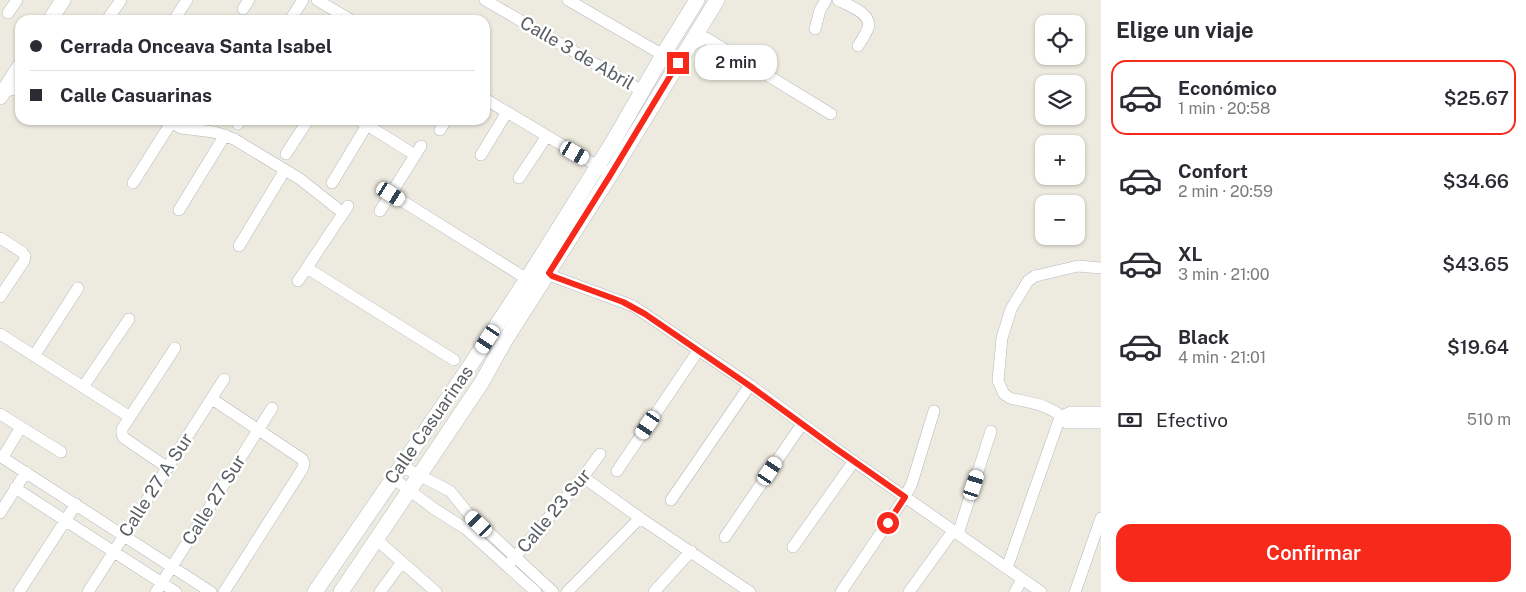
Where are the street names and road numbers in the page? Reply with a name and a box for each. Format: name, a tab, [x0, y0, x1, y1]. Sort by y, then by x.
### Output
street label: Calle 3 de Abril	[517, 11, 638, 94]
street label: Calle Casuarinas	[380, 362, 477, 488]
street label: Calle 27 A Sur	[114, 429, 197, 541]
street label: Calle 27 Sur	[178, 451, 250, 549]
street label: Calle 23 Sur	[512, 464, 595, 557]

